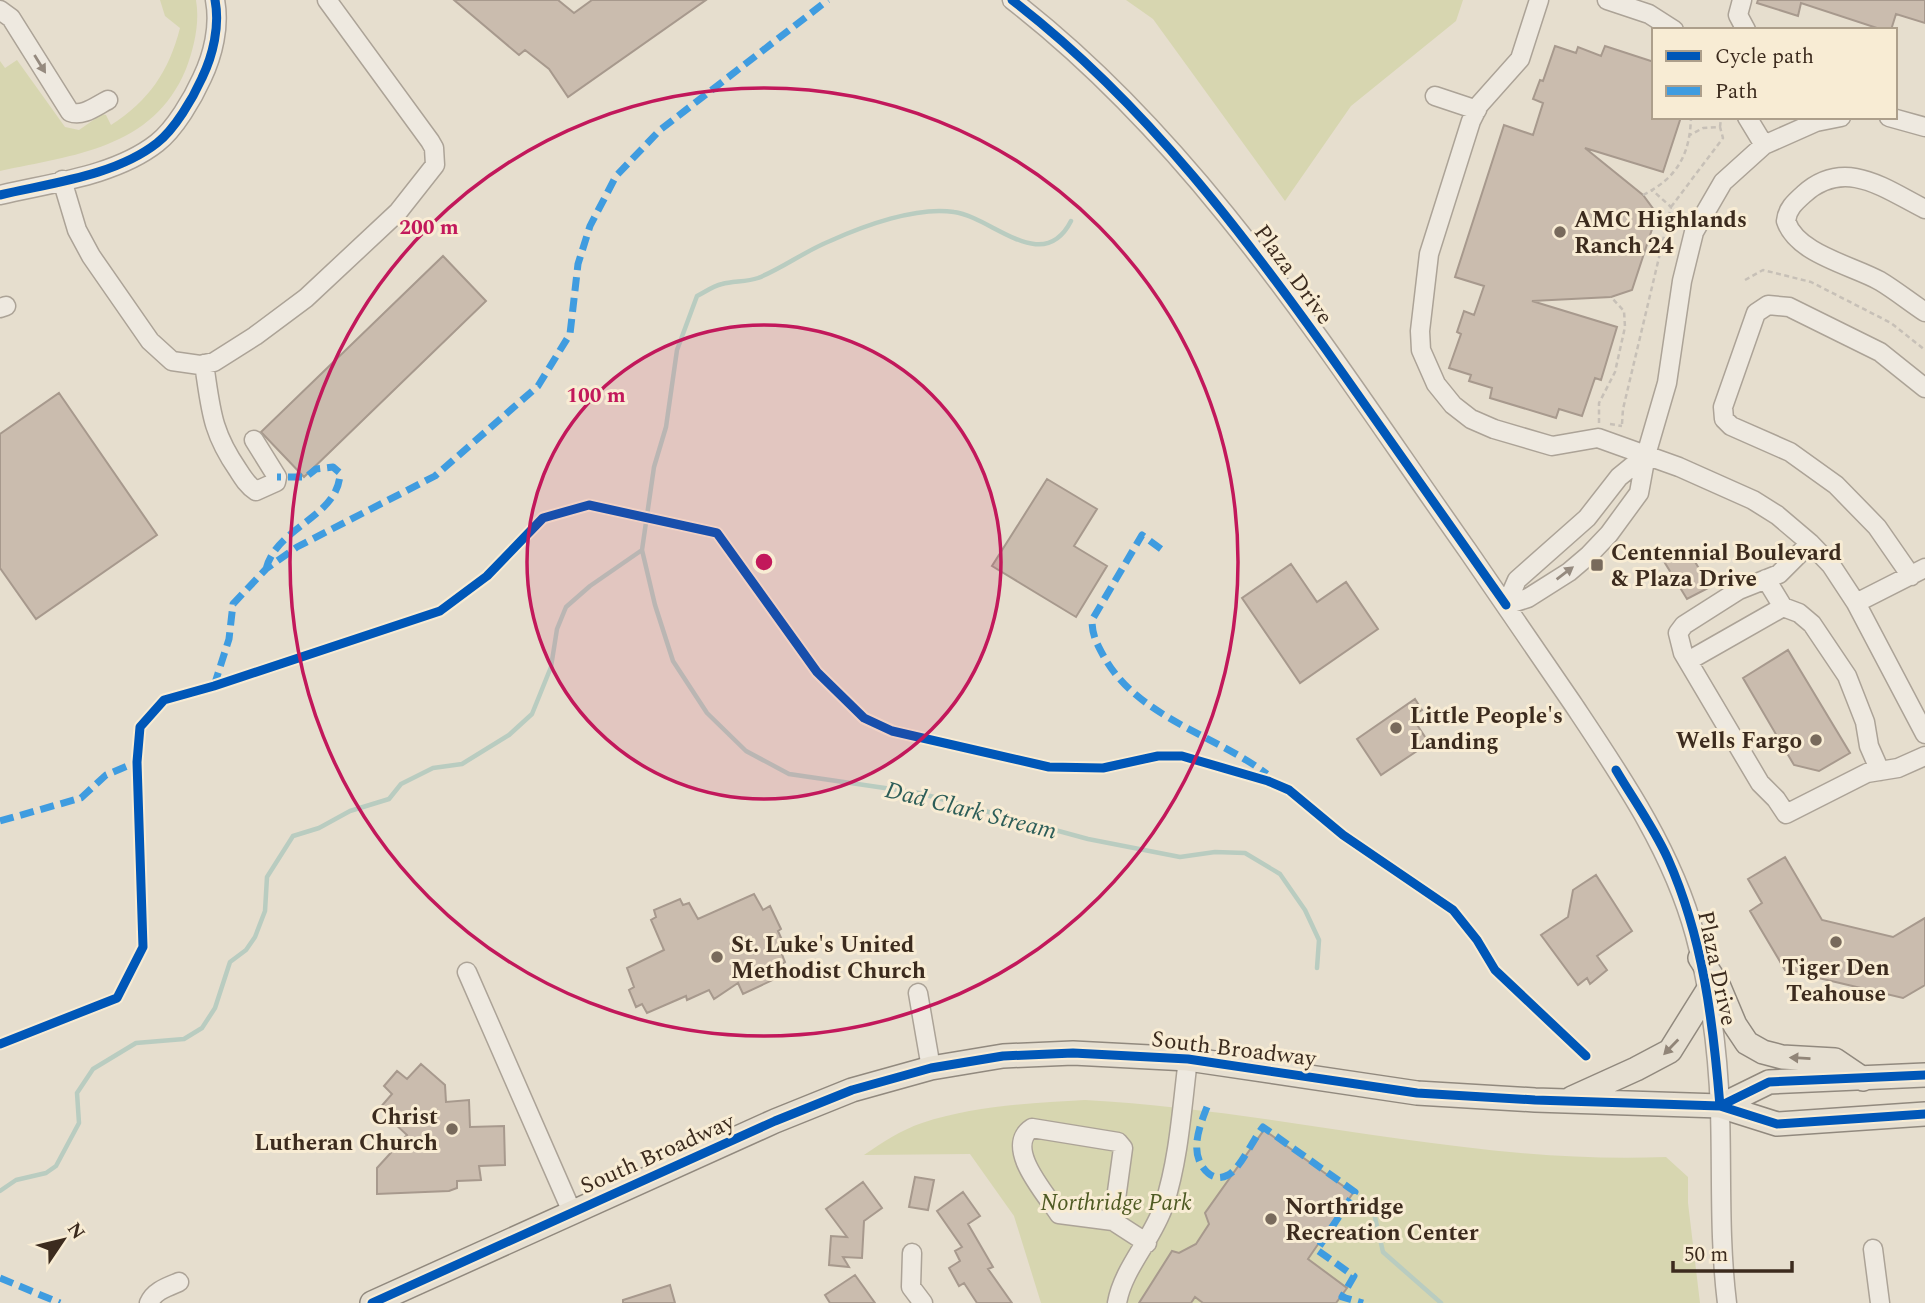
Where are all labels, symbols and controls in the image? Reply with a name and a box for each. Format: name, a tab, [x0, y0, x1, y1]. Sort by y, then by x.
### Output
legend	[1652, 28, 1897, 119]
text: Cycle path	[1715, 41, 1814, 73]
one-way arrow	[33, 55, 46, 74]
text: Path	[1715, 76, 1758, 108]
place label: AMC Highlands Ranch 24	[1574, 203, 1747, 264]
text: 200 m	[399, 212, 459, 244]
street label: Plaza Drive	[1244, 217, 1341, 332]
marker: AMC Highlands Ranch 24	[1552, 224, 1568, 240]
text: 100 m	[566, 380, 626, 412]
place label: Centennial Boulevard & Plaza Drive	[1611, 536, 1842, 597]
centre of rings	[752, 550, 776, 574]
marker: Centennial Boulevard & Plaza Drive	[1589, 557, 1605, 573]
one-way arrow	[1556, 566, 1574, 581]
place label: Little People's Landing	[1410, 699, 1563, 760]
marker: Little People's Landing	[1388, 720, 1404, 736]
place label: Wells Fargo	[1676, 724, 1802, 759]
marker: Wells Fargo	[1808, 732, 1824, 748]
water label: Dad Clark Stream	[881, 772, 1061, 850]
street label: Plaza Drive	[1687, 908, 1746, 1029]
place label: St. Luke's United Methodist Church	[731, 928, 926, 989]
marker: Tiger Den Teahouse	[1828, 934, 1844, 950]
marker: St. Luke's United Methodist Church	[709, 949, 725, 965]
place label: Tiger Den Teahouse	[1782, 951, 1890, 1012]
street label: South Broadway	[1149, 1022, 1319, 1077]
one-way arrow	[1662, 1039, 1679, 1056]
one-way arrow	[1789, 1052, 1811, 1063]
place label: Christ Lutheran Church	[254, 1100, 438, 1161]
street label: South Broadway	[575, 1104, 741, 1204]
marker: Christ Lutheran Church	[444, 1121, 460, 1137]
park label: Northridge Park	[1040, 1186, 1192, 1221]
place label: Northridge Recreation Center	[1285, 1190, 1479, 1251]
north arrow	[28, 1205, 98, 1275]
marker: Northridge Recreation Center	[1263, 1211, 1279, 1227]
text: N	[59, 1216, 92, 1246]
scale bar	[1673, 1230, 1792, 1274]
text: 50 m	[1684, 1239, 1728, 1271]

